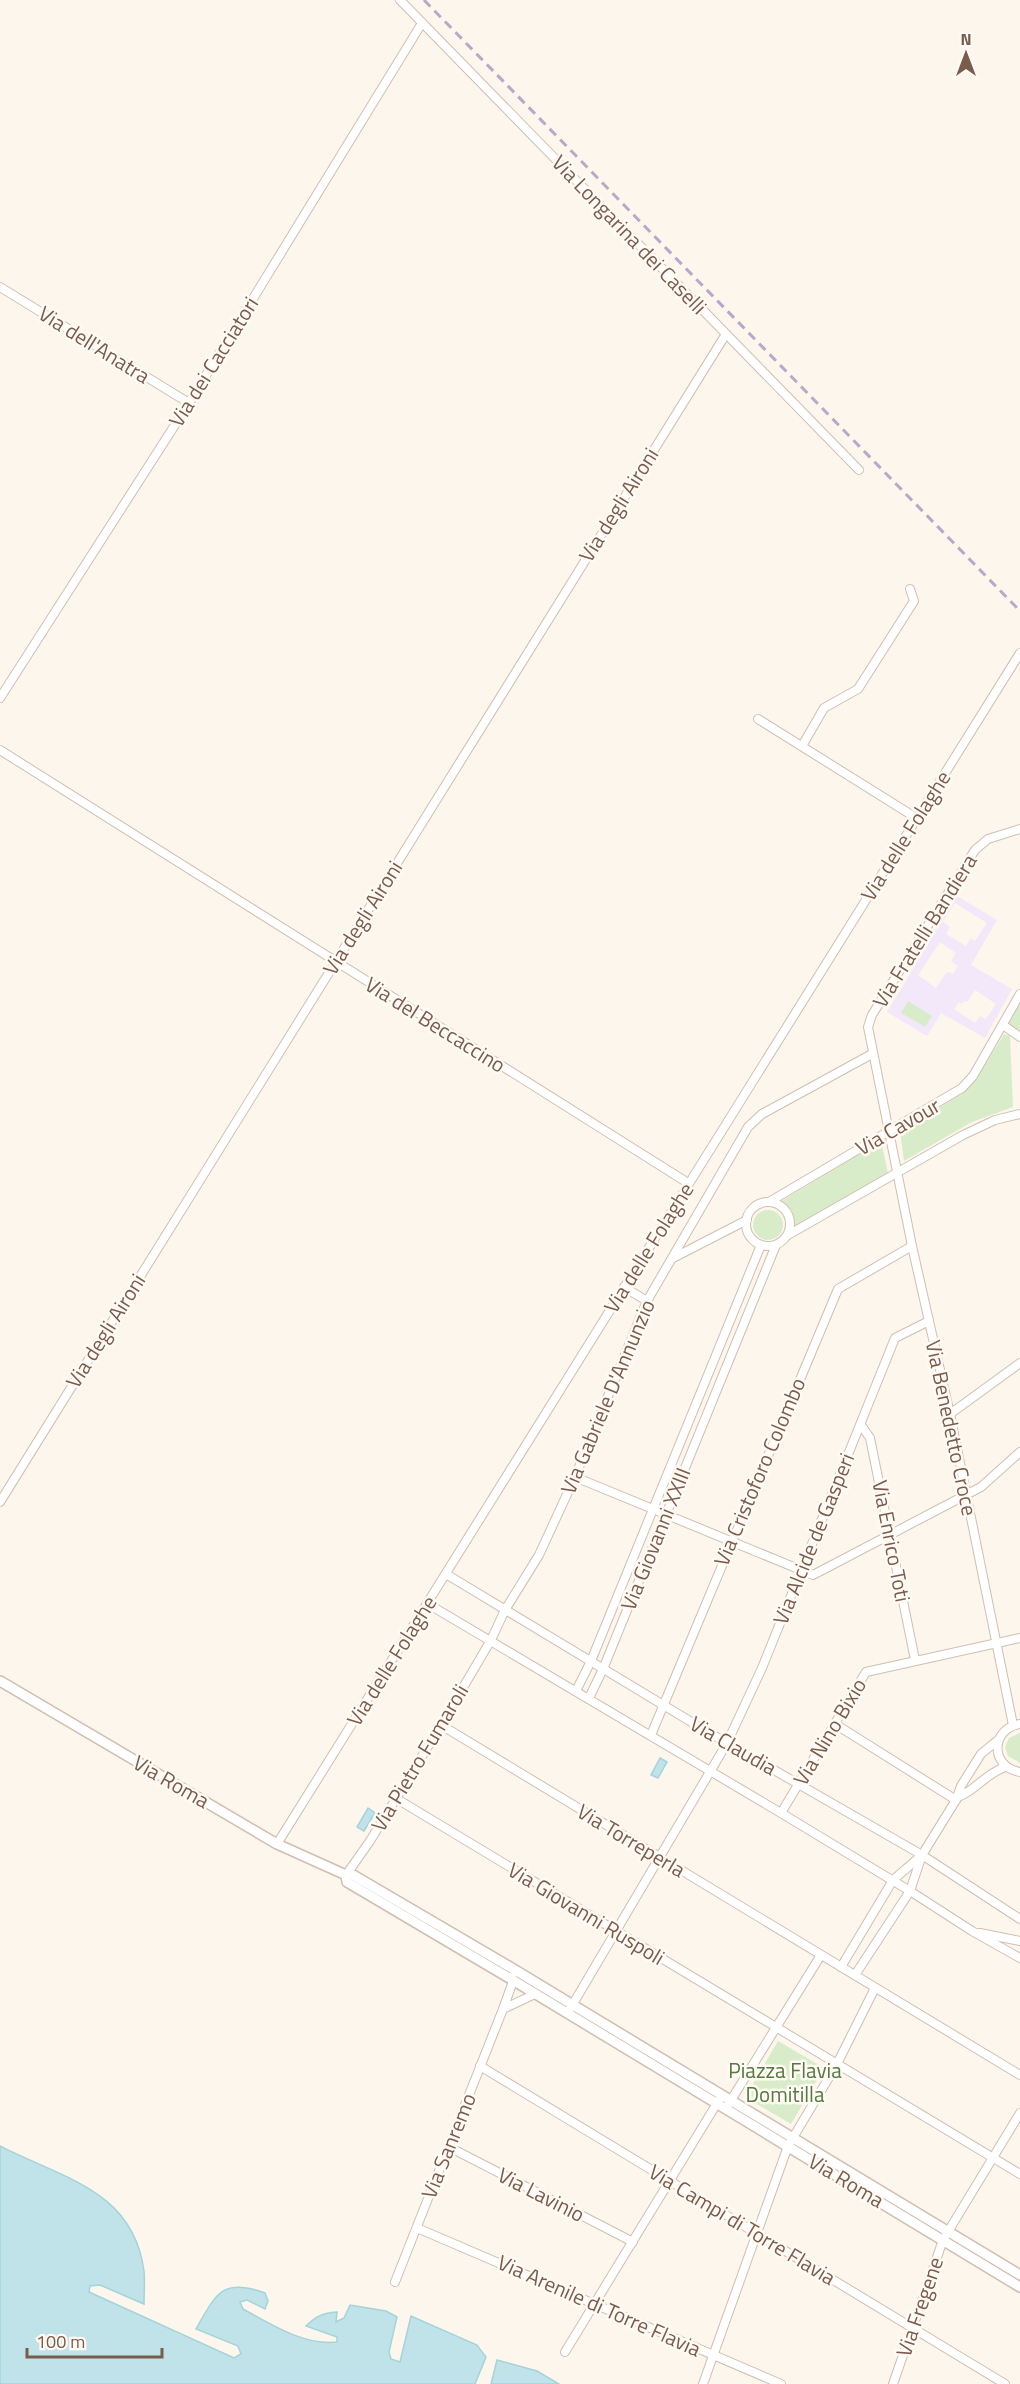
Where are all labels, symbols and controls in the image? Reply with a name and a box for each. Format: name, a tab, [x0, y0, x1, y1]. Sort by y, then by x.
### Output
north arrow	[936, 24, 996, 84]
text: N	[960, 27, 972, 51]
street label: Via Longarina dei Caselli	[545, 147, 715, 321]
street label: Via dei Cacciatori	[160, 290, 266, 433]
street label: Via dell'Anatra	[32, 297, 157, 391]
street label: Via degli Aironi	[570, 441, 666, 568]
street label: Via delle Folaghe	[852, 764, 958, 907]
street label: Via Fratelli Bandiera	[864, 847, 985, 1014]
street label: Via degli Aironi	[314, 854, 410, 981]
street label: Via del Beccaccino	[359, 968, 512, 1080]
street label: Via Cavour	[849, 1089, 946, 1163]
street label: Via delle Folaghe	[595, 1176, 701, 1319]
street label: Via degli Aironi	[57, 1267, 153, 1394]
street label: Via Gabriele D'Annunzio	[552, 1294, 663, 1499]
street label: Via Benedetto Croce	[918, 1337, 986, 1518]
street label: Via Cristoforo Colombo	[705, 1372, 813, 1571]
street label: Via Alcide de Gasperi	[764, 1448, 862, 1629]
street label: Via Giovanni XXIII	[612, 1462, 698, 1615]
street label: Via Enrico Toti	[864, 1477, 919, 1605]
street label: Via delle Folaghe	[338, 1589, 444, 1732]
street label: Via Nino Bixio	[784, 1672, 874, 1791]
street label: Via Pietro Fumaroli	[362, 1678, 476, 1837]
street label: Via Claudia	[684, 1707, 784, 1783]
street label: Via Roma	[127, 1746, 216, 1816]
street label: Via Torreperla	[571, 1795, 692, 1885]
street label: Via Giovanni Ruspoli	[502, 1854, 671, 1973]
park label: Piazza Flavia Domitilla	[728, 2054, 842, 2110]
street label: Via Sanremo	[412, 2088, 484, 2203]
street label: Via Roma	[802, 2145, 891, 2216]
street label: Via Campi di Torre Flavia	[643, 2155, 843, 2293]
street label: Via Lavinio	[492, 2158, 591, 2230]
street label: Via Arenile di Torre Flavia	[493, 2246, 707, 2365]
street label: Via Fregene	[887, 2253, 951, 2361]
scale bar	[27, 2321, 162, 2359]
text: 100 m	[36, 2328, 85, 2355]

